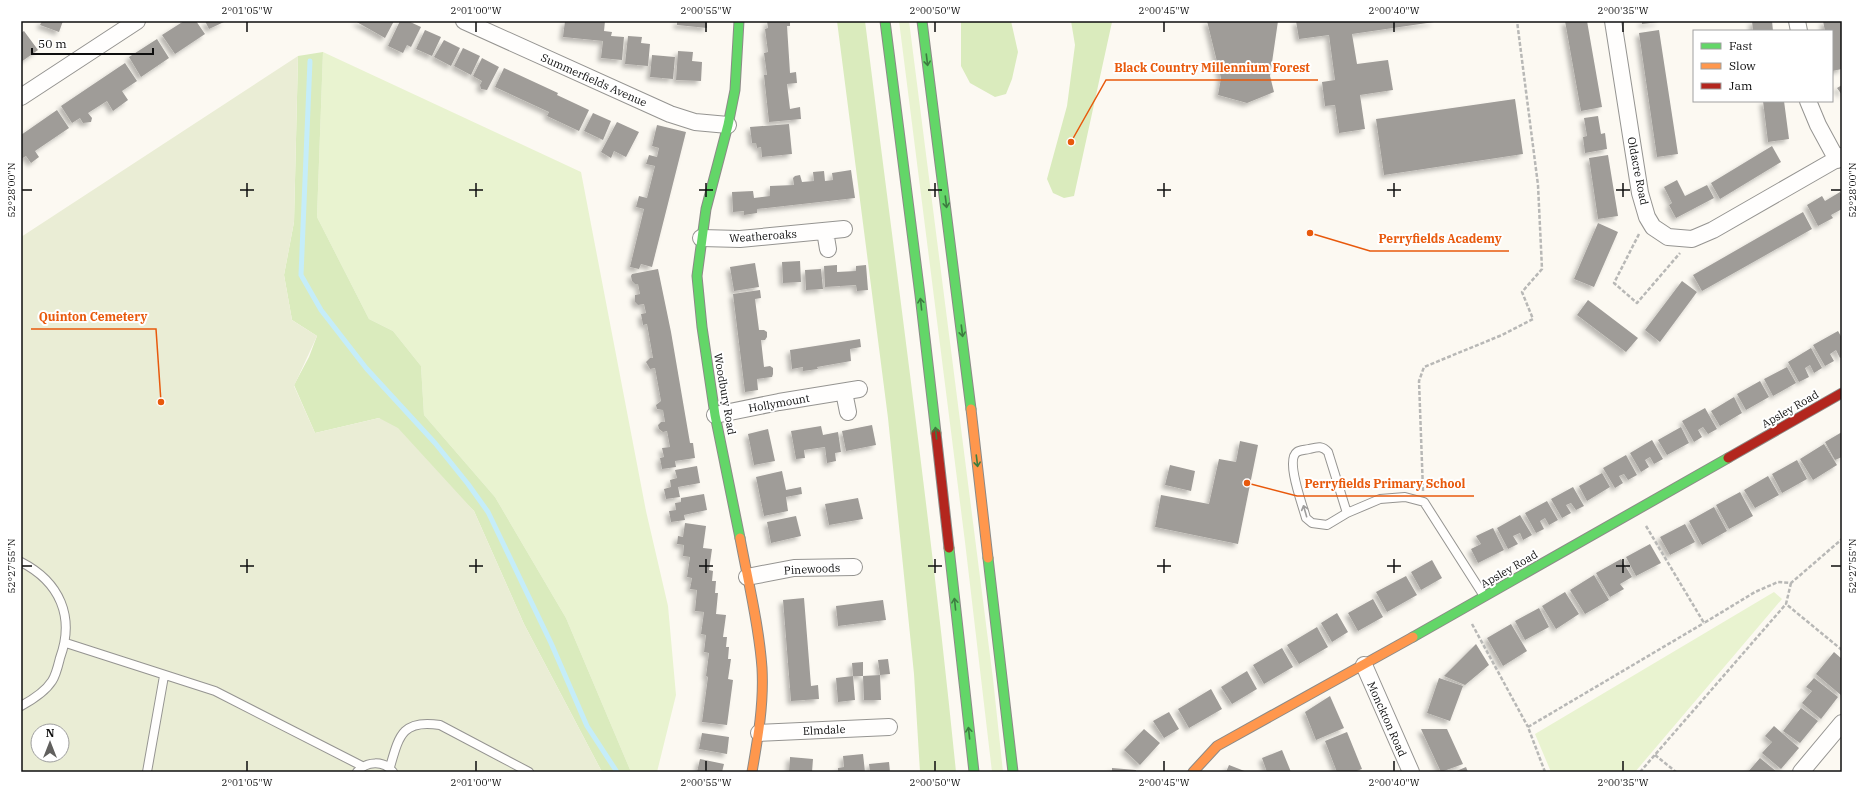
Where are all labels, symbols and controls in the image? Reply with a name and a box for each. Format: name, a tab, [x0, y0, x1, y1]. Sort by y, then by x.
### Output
text: 2°01'05"W	[221, 4, 273, 17]
text: 2°01'00"W	[450, 4, 502, 17]
text: 2°00'55"W	[680, 4, 732, 17]
text: 2°00'50"W	[909, 4, 961, 17]
text: 2°00'45"W	[1138, 4, 1190, 17]
text: 2°00'40"W	[1368, 4, 1420, 17]
text: 2°00'35"W	[1597, 4, 1649, 17]
scale bar	[32, 30, 153, 56]
legend	[1693, 30, 1833, 102]
text: 50 m	[38, 36, 67, 51]
text: Fast	[1729, 38, 1753, 53]
street label: Summerfields Avenue	[539, 50, 649, 110]
one-way arrow	[923, 53, 931, 66]
callout: Black Country Millennium Forest	[1106, 56, 1318, 80]
text: Slow	[1729, 58, 1756, 73]
text: Black Country Millennium Forest	[1114, 60, 1310, 75]
text: Jam	[1729, 78, 1753, 93]
street label: Oldacre Road	[1625, 136, 1652, 207]
text: 52°28'00"N	[5, 162, 18, 218]
text: 52°28'00"N	[1846, 162, 1859, 218]
one-way arrow	[942, 196, 950, 209]
street label: Weatheroaks	[729, 227, 797, 245]
callout: Perryfields Academy	[1370, 227, 1509, 251]
text: Perryfields Academy	[1378, 231, 1502, 246]
one-way arrow	[917, 298, 925, 311]
callout: Quinton Cemetery	[31, 305, 156, 329]
text: Quinton Cemetery	[39, 309, 147, 324]
one-way arrow	[958, 324, 966, 337]
street label: Woodbury Road	[711, 352, 739, 436]
street label: Apsley Road	[1759, 387, 1821, 431]
street label: Hollymount	[747, 391, 811, 415]
one-way arrow	[932, 427, 939, 440]
one-way arrow	[973, 454, 981, 467]
callout: Perryfields Primary School	[1297, 472, 1474, 496]
text: Perryfields Primary School	[1304, 476, 1466, 491]
one-way arrow	[1300, 505, 1308, 518]
text: 52°27'55"N	[5, 538, 18, 594]
text: 52°27'55"N	[1846, 538, 1859, 594]
street label: Apsley Road	[1478, 547, 1540, 591]
street label: Pinewoods	[783, 561, 841, 577]
one-way arrow	[951, 598, 959, 611]
street label: Monckton Road	[1364, 679, 1410, 759]
street label: Elmdale	[802, 722, 846, 738]
north arrow	[30, 723, 70, 763]
text: N	[46, 726, 55, 740]
one-way arrow	[965, 727, 973, 740]
text: 2°01'05"W	[221, 776, 273, 789]
text: 2°01'00"W	[450, 776, 502, 789]
text: 2°00'55"W	[680, 776, 732, 789]
text: 2°00'50"W	[909, 776, 961, 789]
text: 2°00'45"W	[1138, 776, 1190, 789]
text: 2°00'40"W	[1368, 776, 1420, 789]
text: 2°00'35"W	[1597, 776, 1649, 789]

